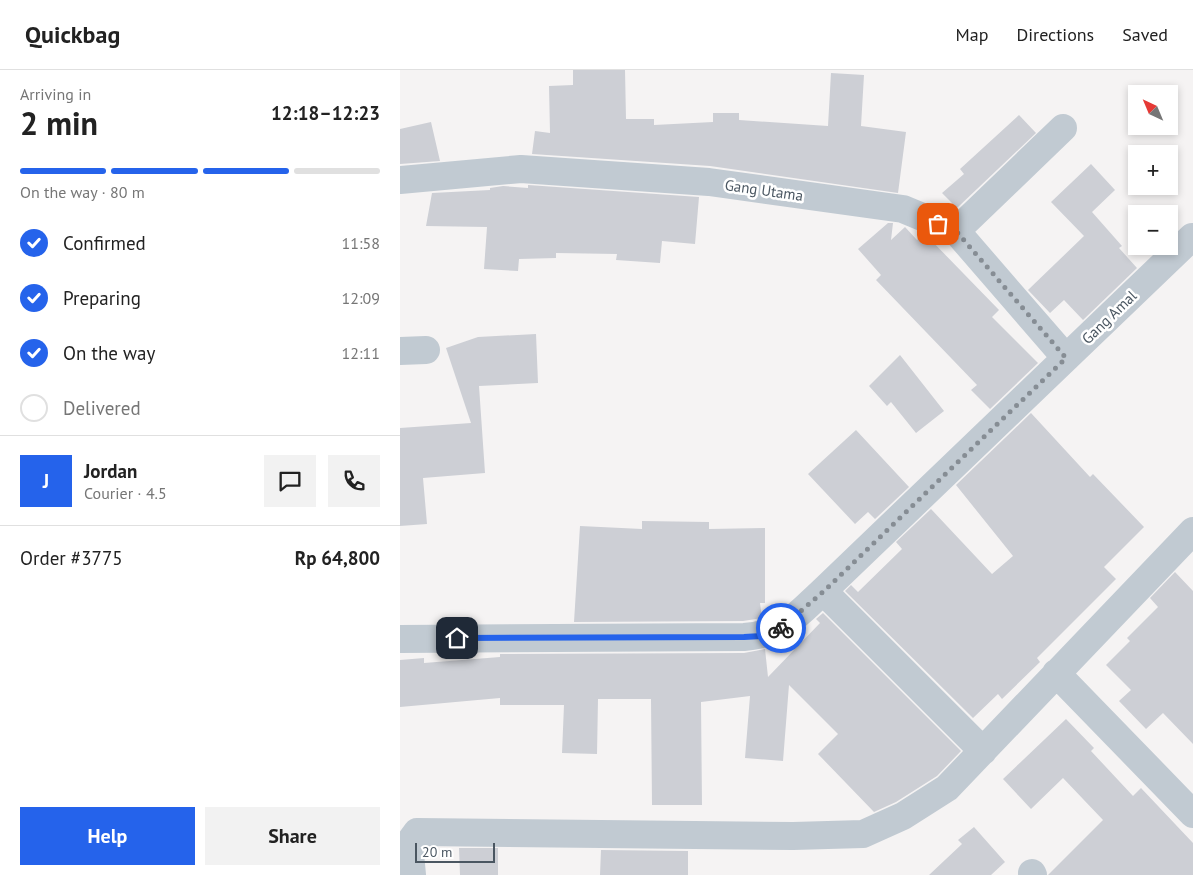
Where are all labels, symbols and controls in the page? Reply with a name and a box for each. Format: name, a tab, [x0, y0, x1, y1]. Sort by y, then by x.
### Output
text: Quickbag	[25, 19, 120, 50]
text: Map	[956, 23, 988, 46]
text: Directions	[1016, 23, 1094, 46]
text: Saved	[1122, 23, 1168, 46]
text: Arriving in	[20, 84, 91, 104]
north arrow	[1128, 85, 1178, 135]
map controls	[1128, 85, 1178, 255]
text: 12:18–12:23	[271, 101, 380, 125]
text: 2 min	[20, 102, 98, 144]
button: +	[1128, 145, 1178, 195]
street label: Gang Utama	[724, 175, 804, 205]
text: On the way · 80 m	[20, 182, 145, 202]
pin	[917, 203, 959, 245]
button: −	[1128, 205, 1178, 255]
icon: bag	[924, 210, 952, 238]
icon: check	[20, 229, 48, 257]
text: Confirmed	[63, 231, 146, 255]
text: 11:58	[342, 233, 380, 253]
icon: check	[20, 284, 48, 312]
text: Preparing	[63, 286, 141, 310]
street label: Gang Amal	[1078, 286, 1141, 348]
text: 12:09	[342, 288, 380, 308]
icon: check	[20, 339, 48, 367]
text: On the way	[63, 341, 155, 365]
text: 12:11	[342, 343, 380, 363]
text: Delivered	[63, 396, 141, 420]
button: chat	[264, 455, 316, 507]
button: phone	[328, 455, 380, 507]
text: Jordan	[84, 459, 137, 483]
text: J	[43, 469, 49, 493]
text: Courier · 4.5	[84, 483, 167, 503]
text: Order #3775	[20, 546, 123, 570]
text: Rp 64,800	[295, 546, 380, 570]
courier	[756, 603, 806, 653]
icon: bike	[767, 614, 795, 642]
pin	[436, 617, 478, 659]
icon: home	[443, 624, 471, 652]
button: Help	[20, 807, 195, 865]
button: Share	[205, 807, 380, 865]
scale bar	[415, 840, 495, 863]
text: 20 m	[422, 843, 452, 861]

